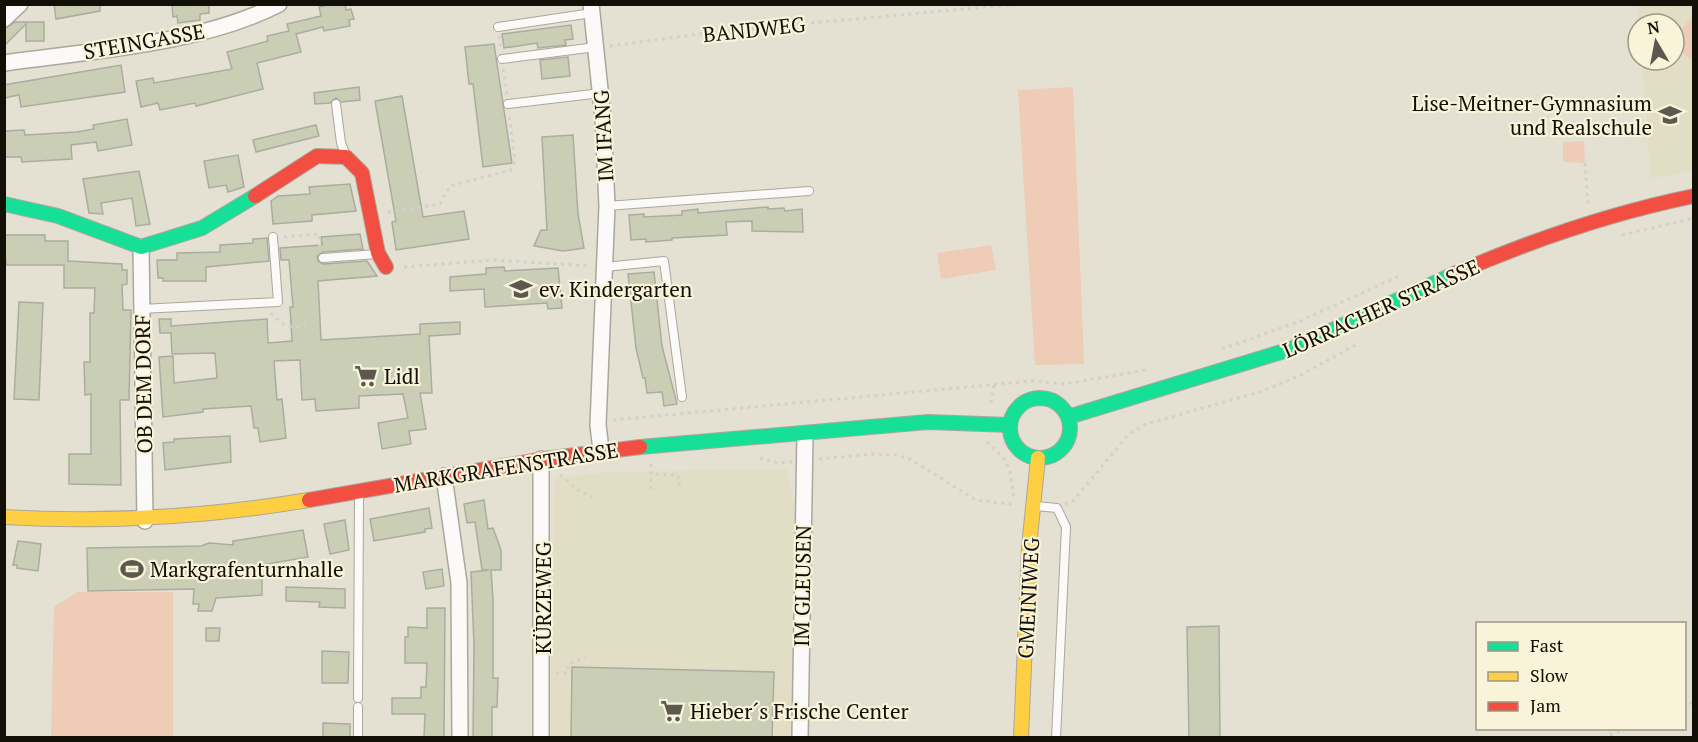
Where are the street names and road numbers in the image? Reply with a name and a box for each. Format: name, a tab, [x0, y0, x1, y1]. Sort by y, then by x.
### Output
street label: BANDWEG	[701, 10, 807, 48]
street label: STEINGASSE	[81, 17, 207, 65]
street label: IM IFANG	[587, 89, 619, 183]
street label: LÖRRACHER STRASSE	[1278, 252, 1484, 364]
street label: OB DEM DORF	[128, 314, 158, 454]
street label: MARKGRAFENSTRASSE	[392, 435, 620, 499]
street label: IM GLEUSEN	[787, 525, 817, 647]
street label: GMEINIWEG	[1011, 536, 1045, 659]
street label: KÜRZEWEG	[529, 541, 557, 654]

